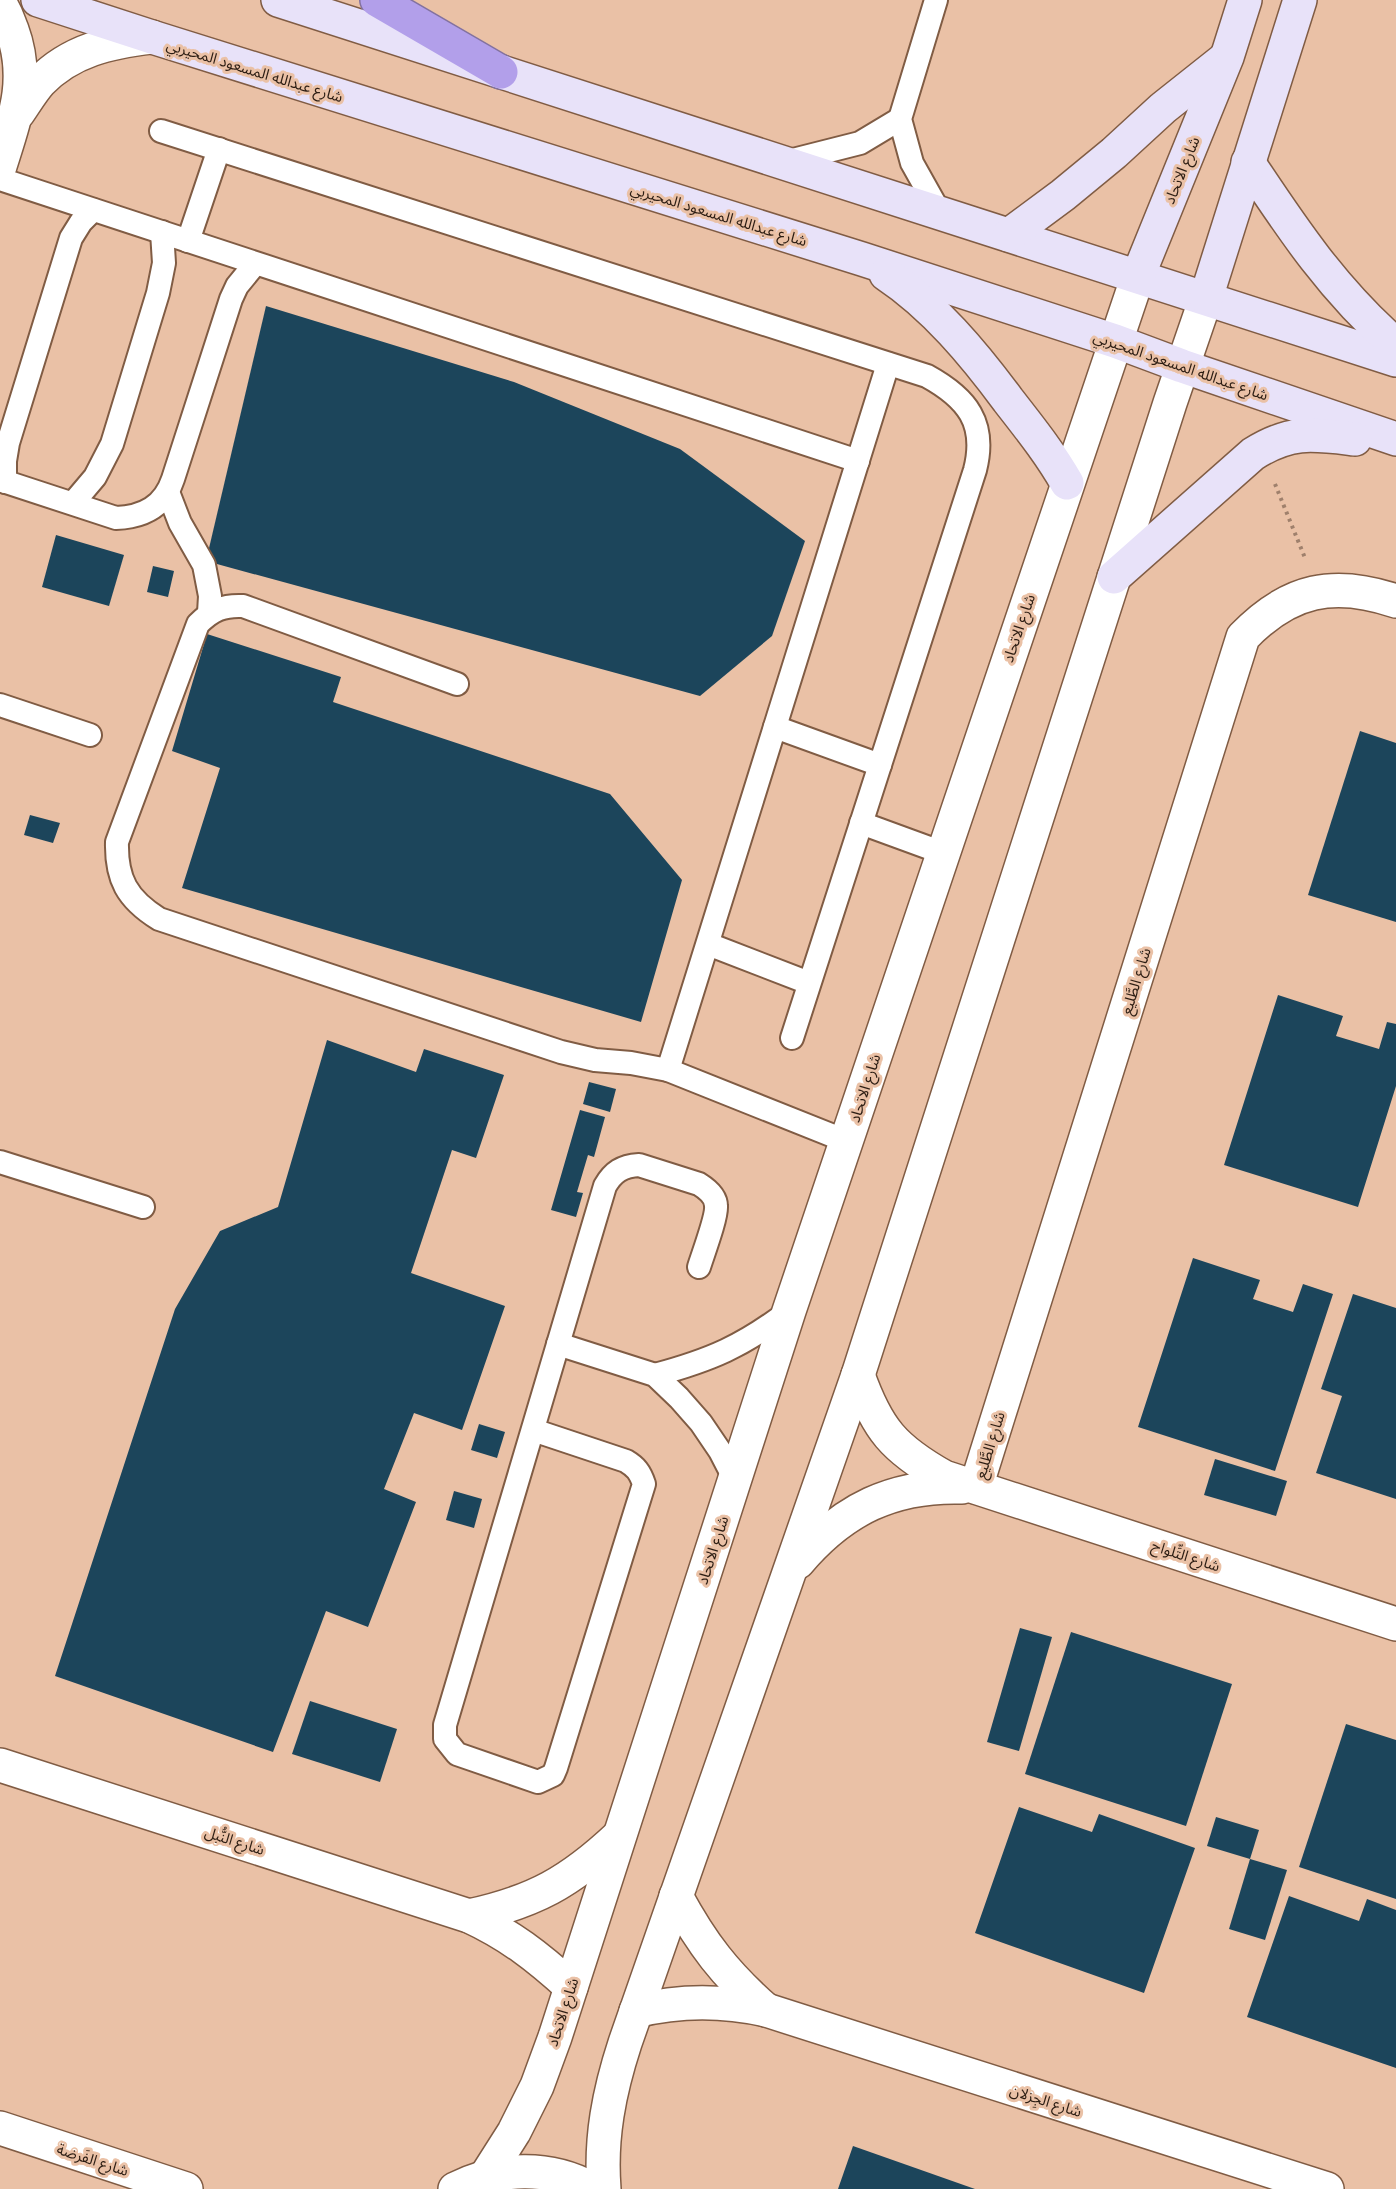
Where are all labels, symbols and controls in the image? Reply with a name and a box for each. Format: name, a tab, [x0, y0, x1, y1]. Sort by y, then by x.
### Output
street label: شارع عبدالله المسعود المحيربي	[163, 35, 346, 109]
street label: شارع الاتحاد	[1159, 134, 1206, 208]
street label: شارع عبدالله المسعود المحيربي	[627, 179, 810, 253]
street label: شارع عبدالله المسعود المحيربي	[1090, 327, 1271, 407]
street label: شارع الاتحاد	[998, 591, 1042, 666]
street label: شارع الطَّليع	[1116, 945, 1158, 1018]
street label: شارع الاتحاد	[844, 1051, 887, 1126]
street label: شارع الطَّليع	[970, 1409, 1012, 1482]
street label: شارع الاتحاد	[692, 1513, 735, 1588]
street label: شارع التِّلواح	[1148, 1535, 1223, 1578]
street label: شارع النُّبل	[202, 1821, 268, 1862]
street label: شارع الاتحاد	[542, 1975, 585, 2050]
street label: شارع الجِزلان	[1006, 2080, 1085, 2124]
street label: شارع الفَرضة	[54, 2139, 131, 2183]

